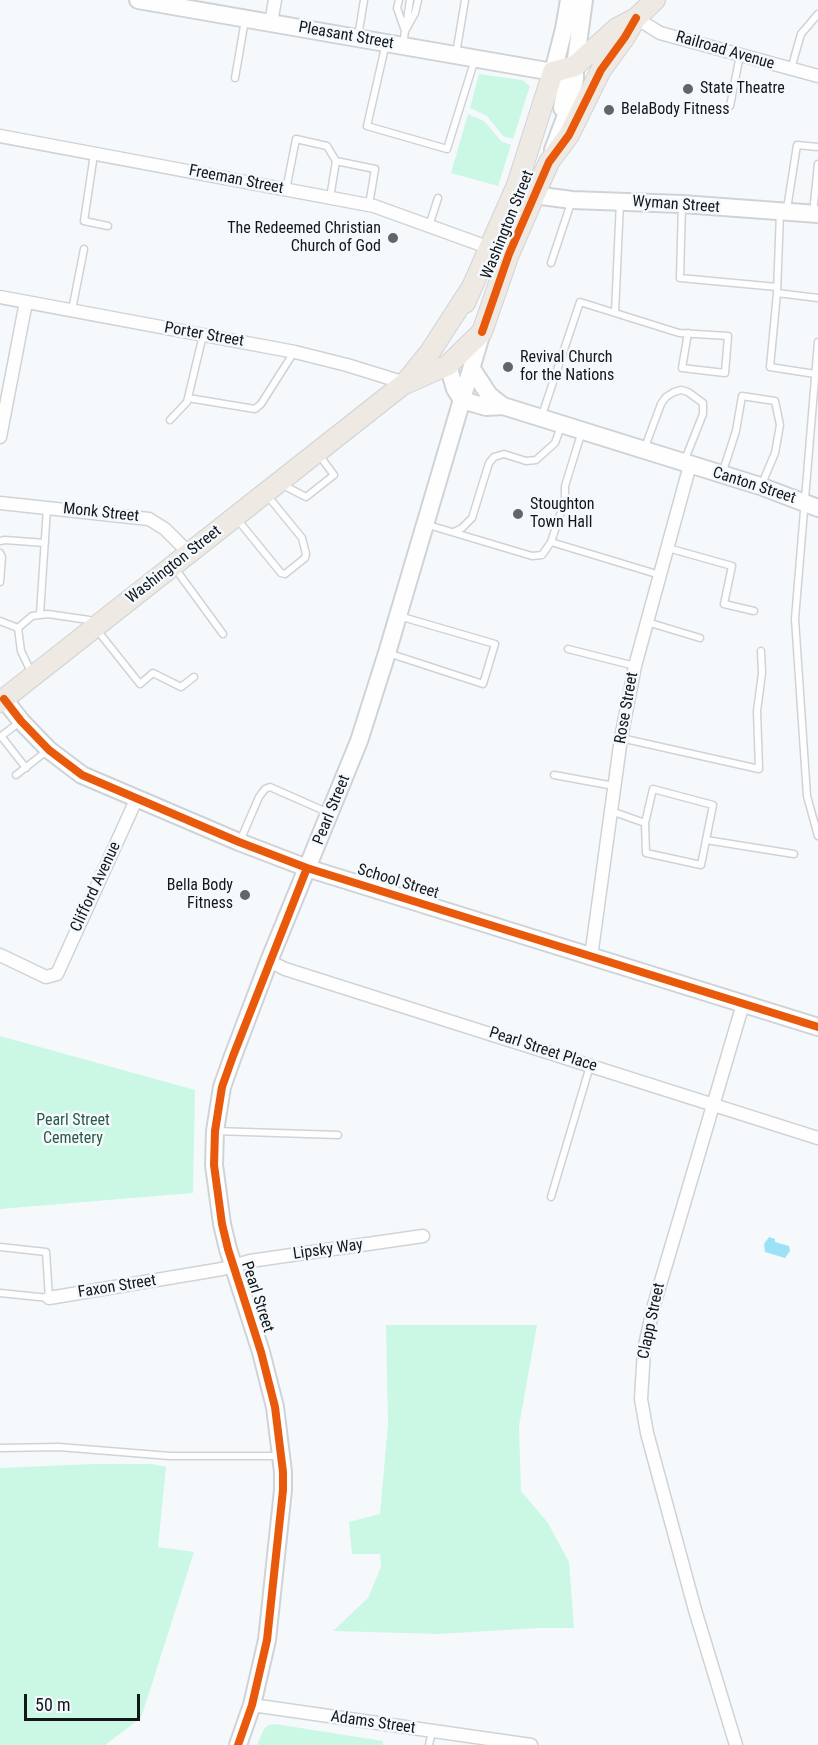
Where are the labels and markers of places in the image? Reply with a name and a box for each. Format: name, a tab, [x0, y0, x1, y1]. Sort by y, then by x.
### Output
place label: State Theatre	[700, 79, 785, 99]
marker: State Theatre	[681, 82, 695, 96]
place label: BelaBody Fitness	[621, 100, 730, 120]
marker: BelaBody Fitness	[602, 103, 616, 117]
place label: The Redeemed Christian Church of God	[227, 219, 381, 257]
marker: The Redeemed Christian Church of God	[386, 231, 400, 245]
place label: Revival Church for the Nations	[520, 348, 614, 386]
marker: Revival Church for the Nations	[501, 360, 515, 374]
place label: Stoughton Town Hall	[530, 495, 595, 533]
marker: Stoughton Town Hall	[511, 507, 525, 521]
place label: Bella Body Fitness	[167, 876, 233, 914]
marker: Bella Body Fitness	[238, 888, 252, 902]

